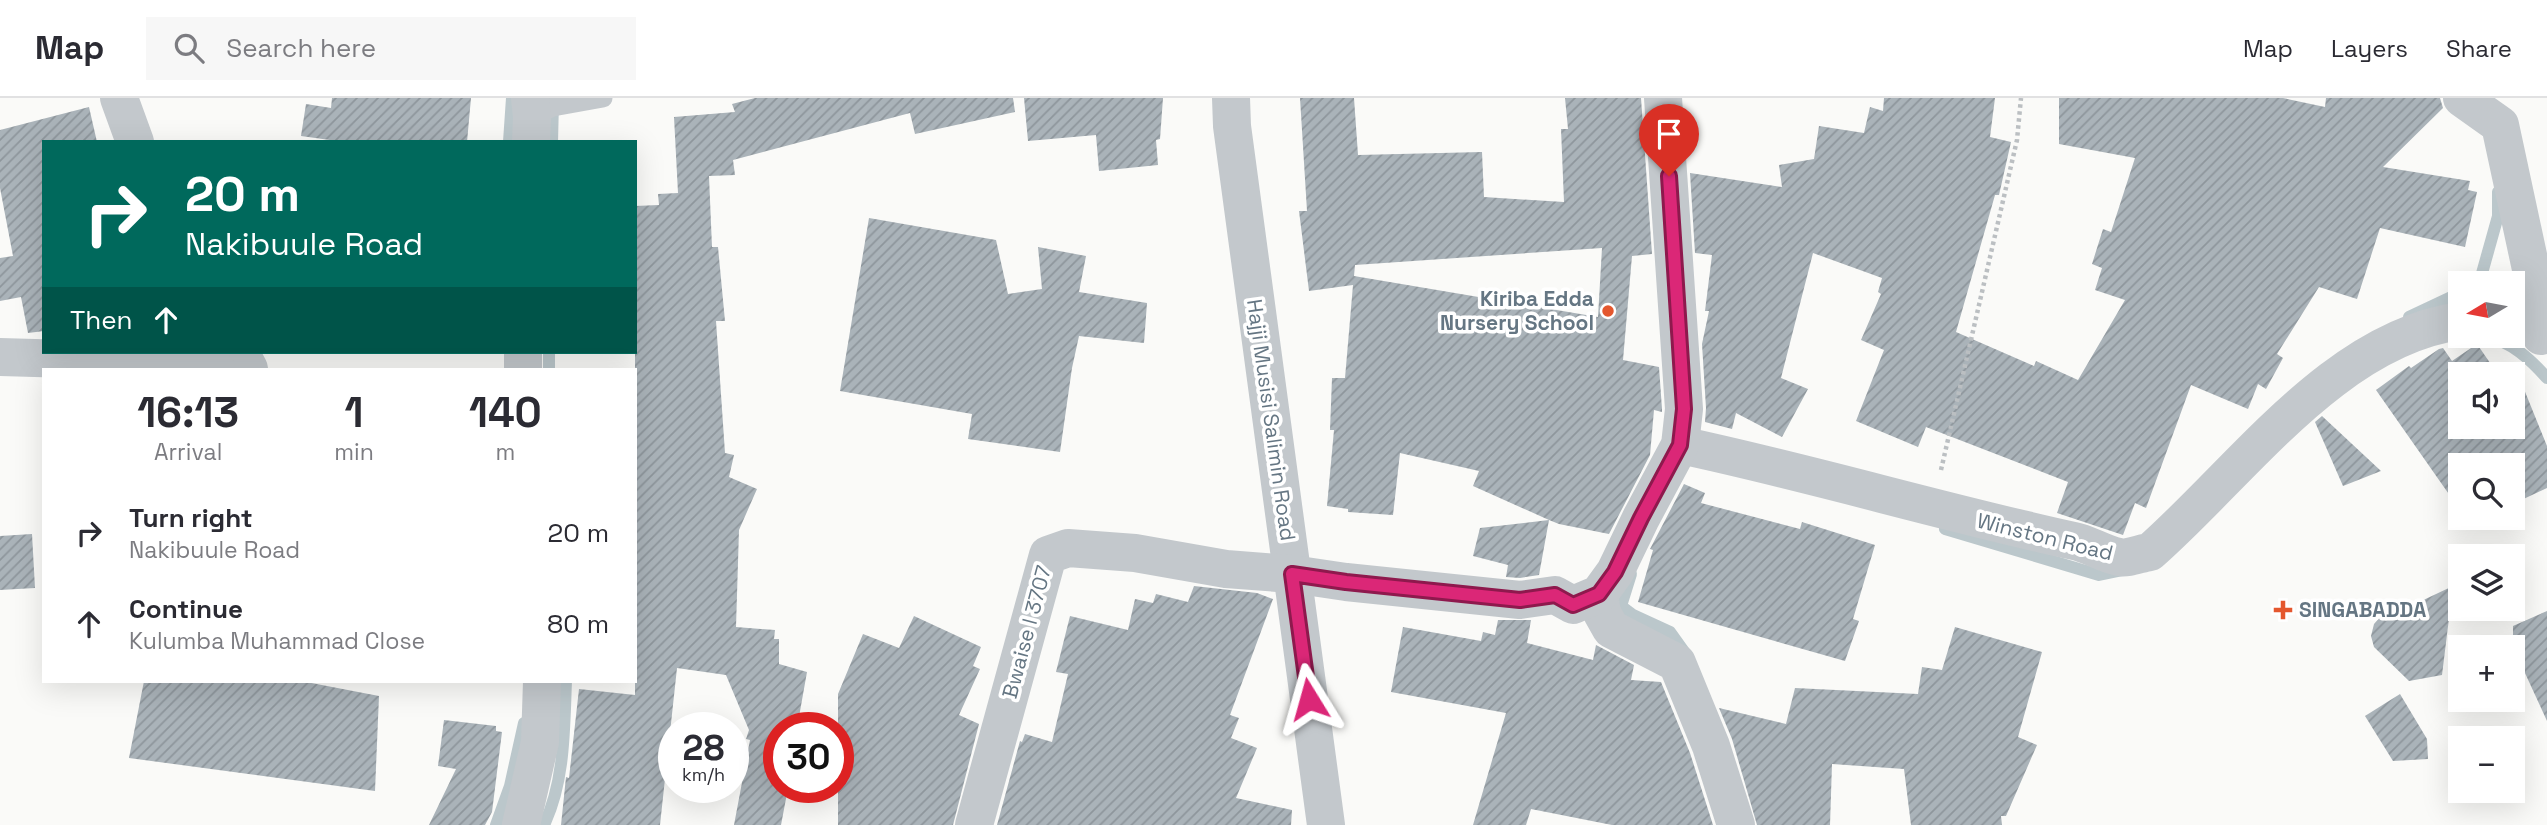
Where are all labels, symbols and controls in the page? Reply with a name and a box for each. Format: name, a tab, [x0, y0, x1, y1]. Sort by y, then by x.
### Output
search box	[146, 17, 636, 80]
text: Map	[35, 27, 104, 69]
icon: search	[170, 29, 208, 67]
text: Search here	[226, 31, 376, 65]
text: Map	[2243, 33, 2293, 64]
text: Layers	[2331, 33, 2408, 64]
text: Share	[2446, 33, 2512, 64]
pin	[1639, 104, 1699, 176]
icon: arrive	[1650, 115, 1688, 153]
text: 20 m	[185, 163, 300, 225]
icon: right	[70, 168, 161, 259]
text: Nakibuule Road	[185, 224, 423, 264]
north arrow	[2448, 271, 2525, 348]
map controls	[2448, 271, 2525, 803]
place label: Kiriba Edda Nursery School	[1440, 285, 1594, 336]
street label: Hajji Musisi Salimin Road	[1241, 297, 1302, 543]
icon: ahead	[147, 301, 185, 339]
text: Then	[70, 303, 133, 337]
marker: Kiriba Edda Nursery School	[1600, 303, 1616, 319]
button: sound	[2448, 362, 2525, 439]
text: 16:13	[137, 386, 239, 439]
text: 1	[345, 386, 364, 439]
text: 140	[469, 386, 542, 439]
text: Arrival	[154, 437, 222, 467]
text: min	[334, 437, 374, 467]
text: m	[495, 437, 515, 467]
button: search	[2448, 453, 2525, 530]
text: Turn right	[129, 501, 253, 535]
street label: Winston Road	[1974, 507, 2116, 566]
icon: right	[70, 514, 108, 552]
text: 20 m	[548, 516, 609, 550]
text: Nakibuule Road	[129, 535, 300, 565]
button: layers	[2448, 544, 2525, 621]
street label: Bwaise I 3707	[996, 562, 1057, 701]
text: Continue	[129, 592, 243, 626]
place label: SINGABADDA	[2299, 596, 2426, 623]
marker: SINGABADDA	[2273, 600, 2293, 620]
icon: ahead	[70, 605, 108, 643]
text: 80 m	[547, 607, 609, 641]
text: Kulumba Muhammad Close	[129, 626, 425, 656]
button: +	[2448, 635, 2525, 712]
position arrow	[1272, 662, 1346, 736]
speed limit sign: 30	[763, 712, 854, 803]
text: 28	[683, 726, 724, 770]
button: −	[2448, 726, 2525, 803]
text: km/h	[682, 763, 725, 786]

